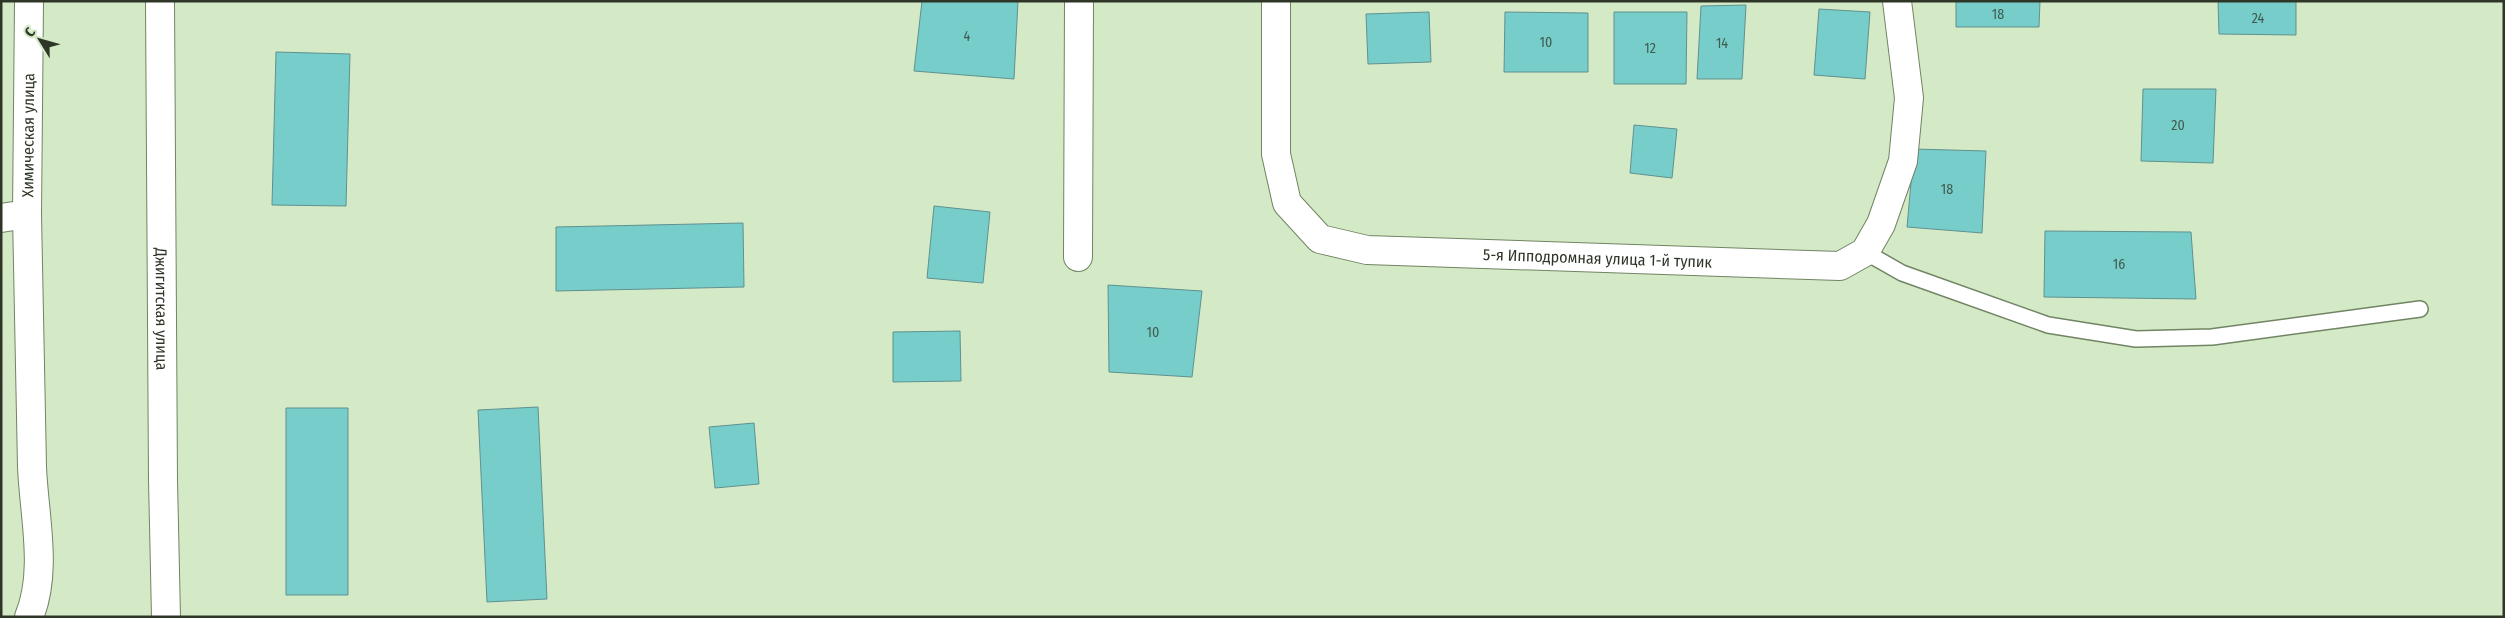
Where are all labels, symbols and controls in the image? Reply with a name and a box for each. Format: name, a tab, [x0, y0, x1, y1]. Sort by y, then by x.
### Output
house number: 18	[1992, 6, 2004, 23]
house number: 24	[2252, 10, 2265, 27]
north arrow	[15, 15, 65, 65]
text: С	[21, 24, 39, 41]
house number: 4	[964, 28, 971, 45]
house number: 10	[1540, 34, 1552, 51]
house number: 14	[1716, 35, 1728, 52]
house number: 12	[1644, 40, 1656, 57]
street label: Химическая улица	[18, 73, 38, 198]
house number: 20	[2171, 117, 2185, 134]
house number: 18	[1941, 181, 1953, 198]
street label: 5-я Ипподромная улица 1-й тупик	[1483, 244, 1713, 271]
street label: Джигитская улица	[152, 247, 172, 370]
house number: 16	[2113, 256, 2125, 273]
house number: 10	[1147, 324, 1159, 341]

